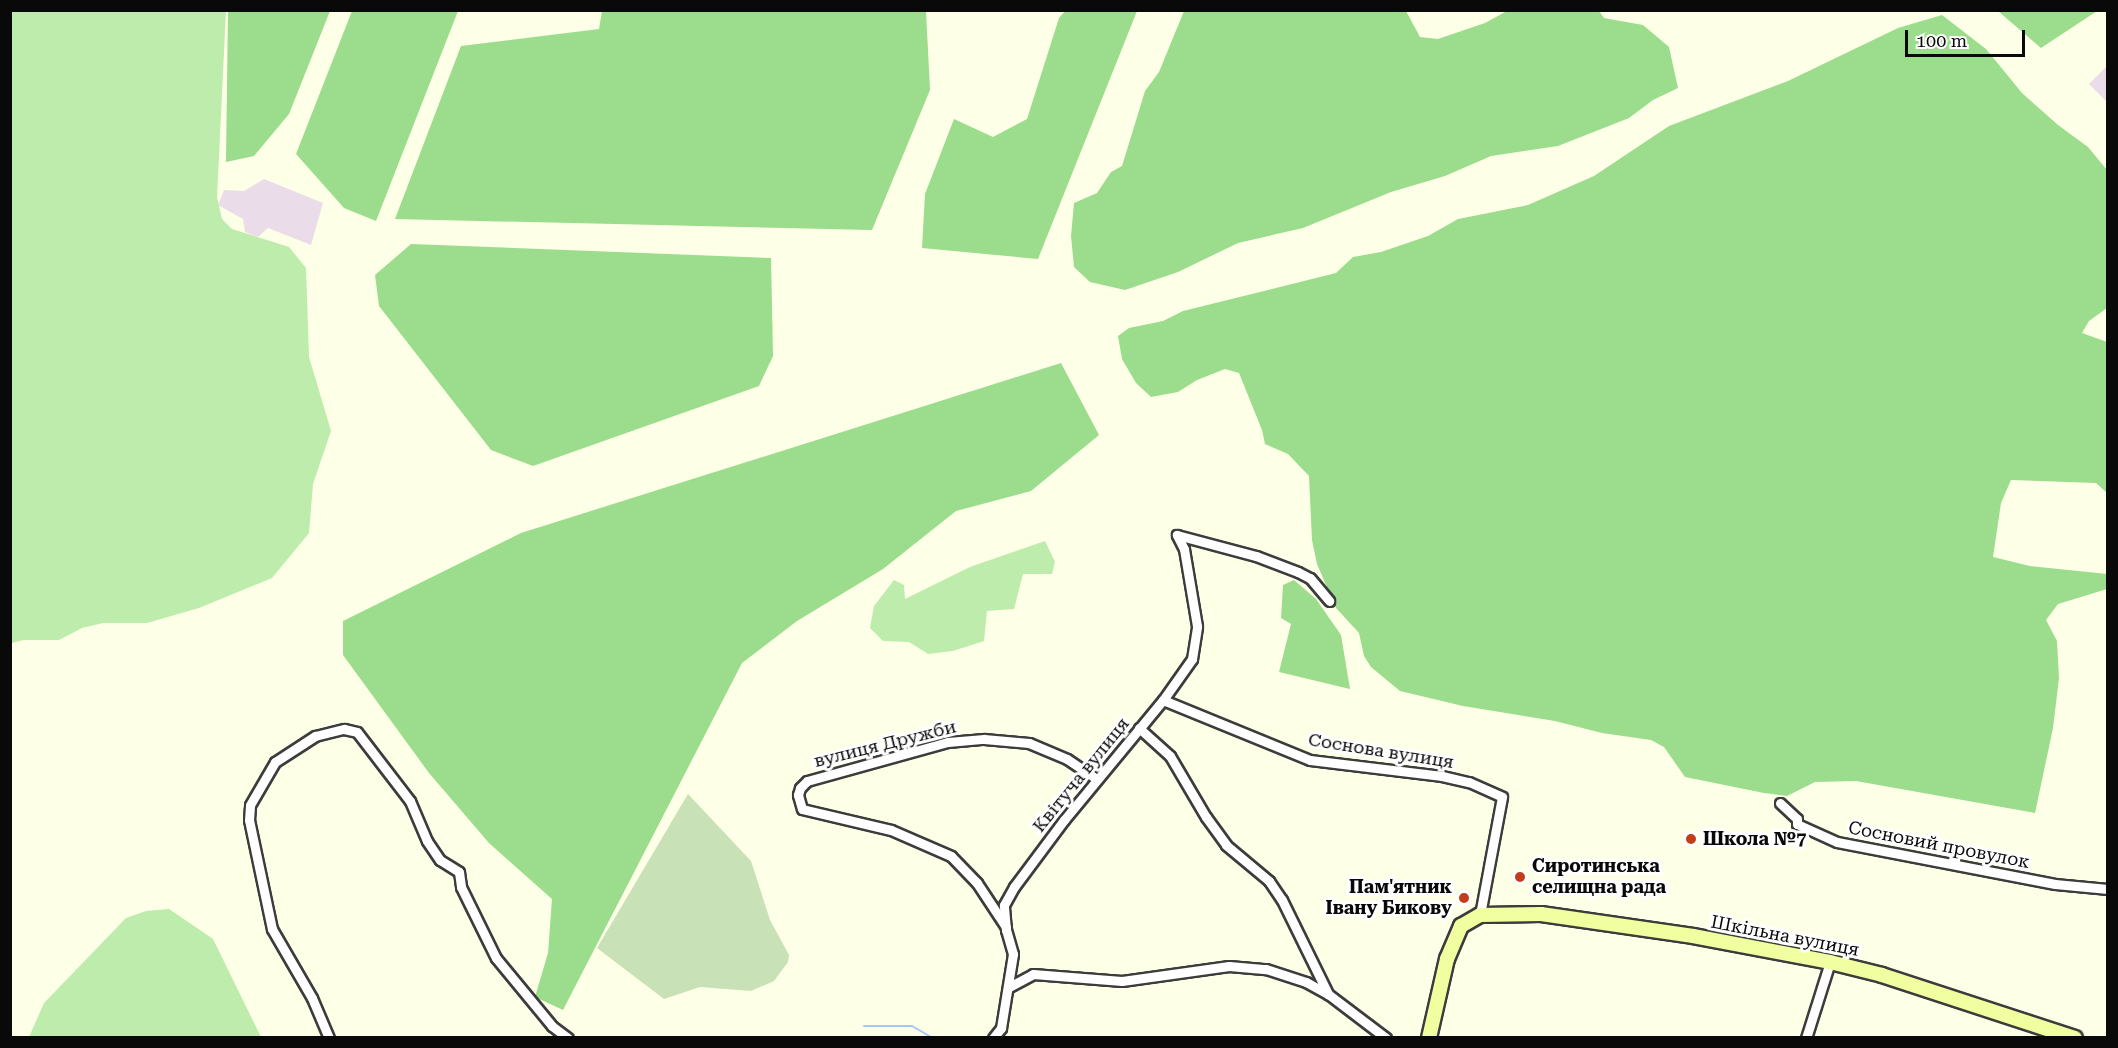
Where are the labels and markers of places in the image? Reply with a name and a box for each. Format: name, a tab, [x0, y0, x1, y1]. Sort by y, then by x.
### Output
place label: Школа №7	[1703, 828, 1806, 850]
marker: Школа №7	[1684, 832, 1698, 846]
place label: Сиротинська селищна рада	[1532, 856, 1666, 898]
marker: Сиротинська селищна рада	[1513, 870, 1527, 884]
place label: Пам'ятник Івану Бикову	[1326, 877, 1452, 920]
marker: Пам'ятник Івану Бикову	[1457, 891, 1471, 905]

